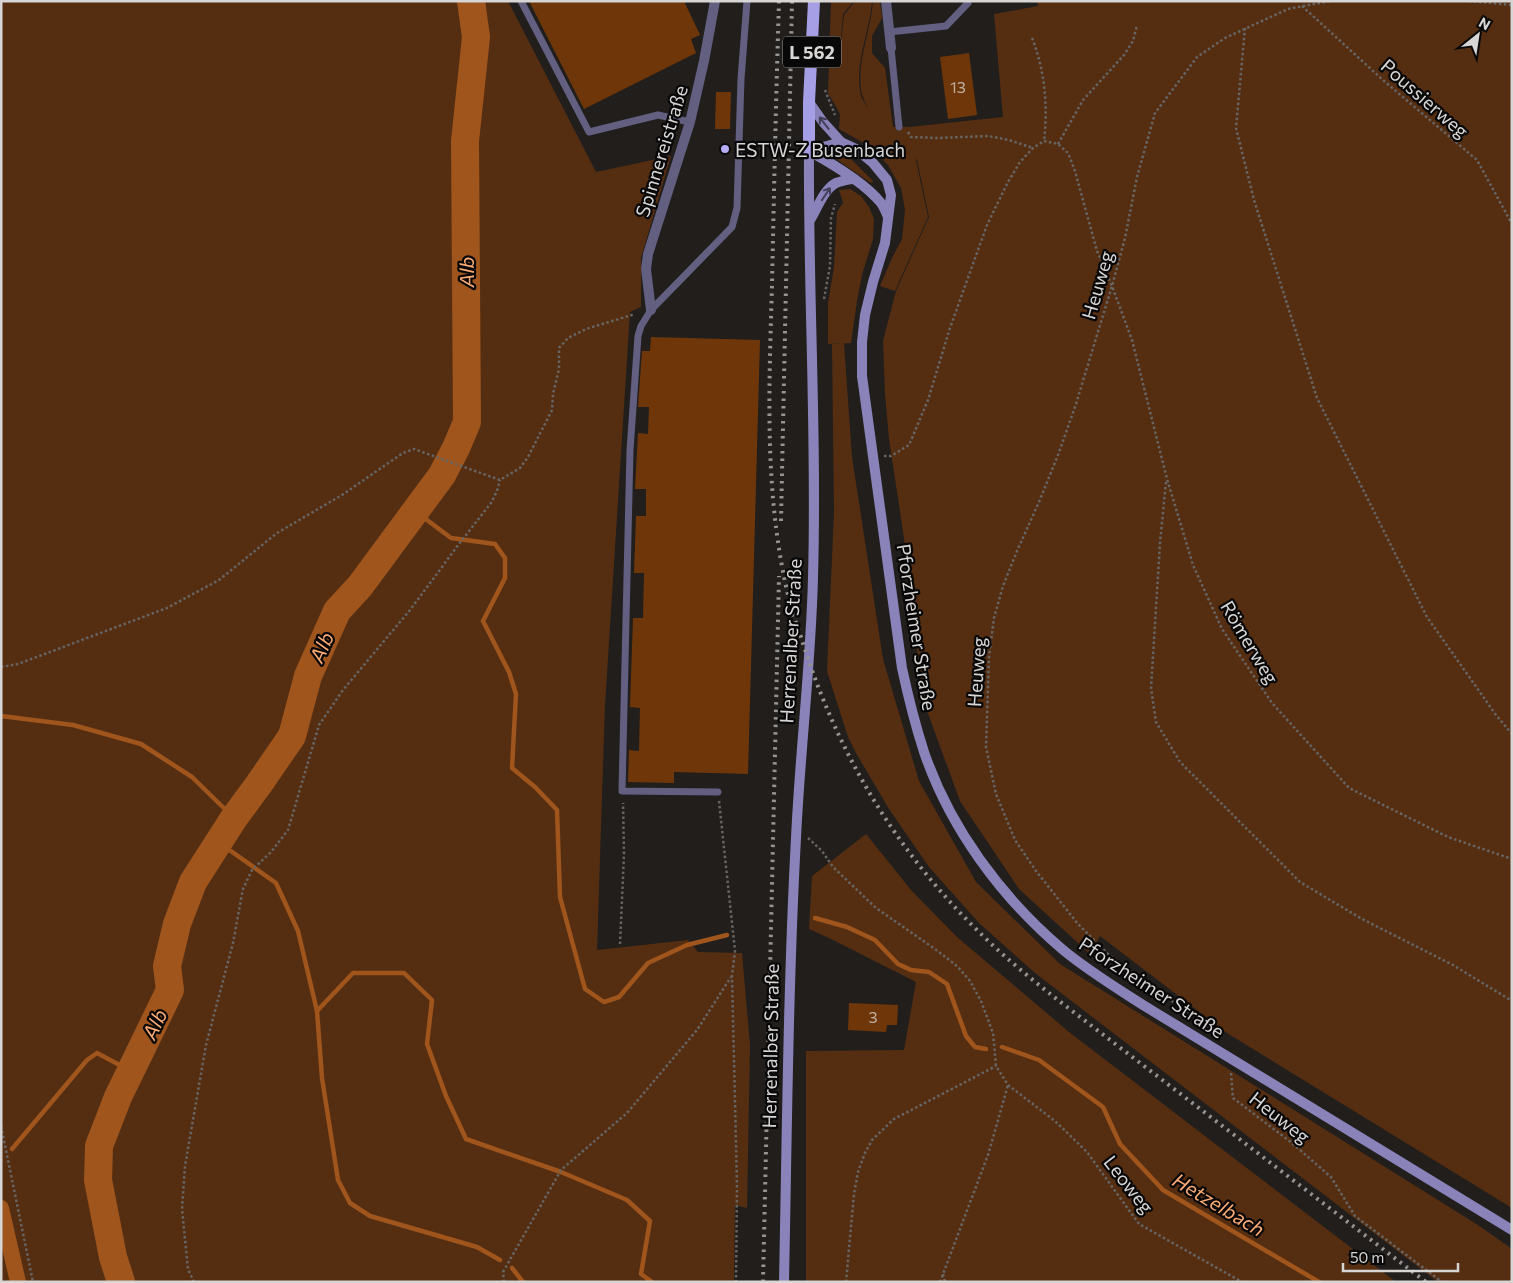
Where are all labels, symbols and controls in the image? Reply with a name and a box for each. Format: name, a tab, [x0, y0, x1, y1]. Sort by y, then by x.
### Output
north arrow	[1453, 10, 1503, 60]
text: N	[1476, 13, 1494, 33]
road number: L 562	[783, 36, 841, 68]
street label: Poussierweg	[1377, 54, 1473, 142]
house number: 13	[950, 77, 966, 96]
street label: Spinnereistraße	[630, 82, 692, 220]
one-way arrow	[819, 117, 830, 130]
place label: ESTW-Z Busenbach	[735, 138, 905, 161]
marker: ESTW-Z Busenbach	[719, 143, 731, 155]
one-way arrow	[821, 187, 831, 201]
street label: Heuweg	[1076, 248, 1118, 322]
water label: Alb	[454, 256, 478, 288]
street label: Pforzheimer Straße	[892, 542, 942, 712]
street label: Herrenalber Straße	[774, 558, 806, 724]
street label: Römerweg	[1216, 596, 1284, 688]
water label: Alb	[303, 628, 338, 667]
street label: Heuweg	[962, 636, 990, 708]
street label: Pforzheimer Straße	[1075, 931, 1229, 1043]
street label: Herrenalber Straße	[757, 963, 783, 1129]
water label: Alb	[136, 1005, 172, 1044]
house number: 3	[868, 1007, 878, 1026]
street label: Heuweg	[1245, 1086, 1315, 1148]
street label: Leoweg	[1099, 1150, 1159, 1218]
water label: Hetzelbach	[1169, 1167, 1269, 1241]
scale bar	[1343, 1240, 1458, 1272]
text: 50 m	[1350, 1248, 1384, 1266]

